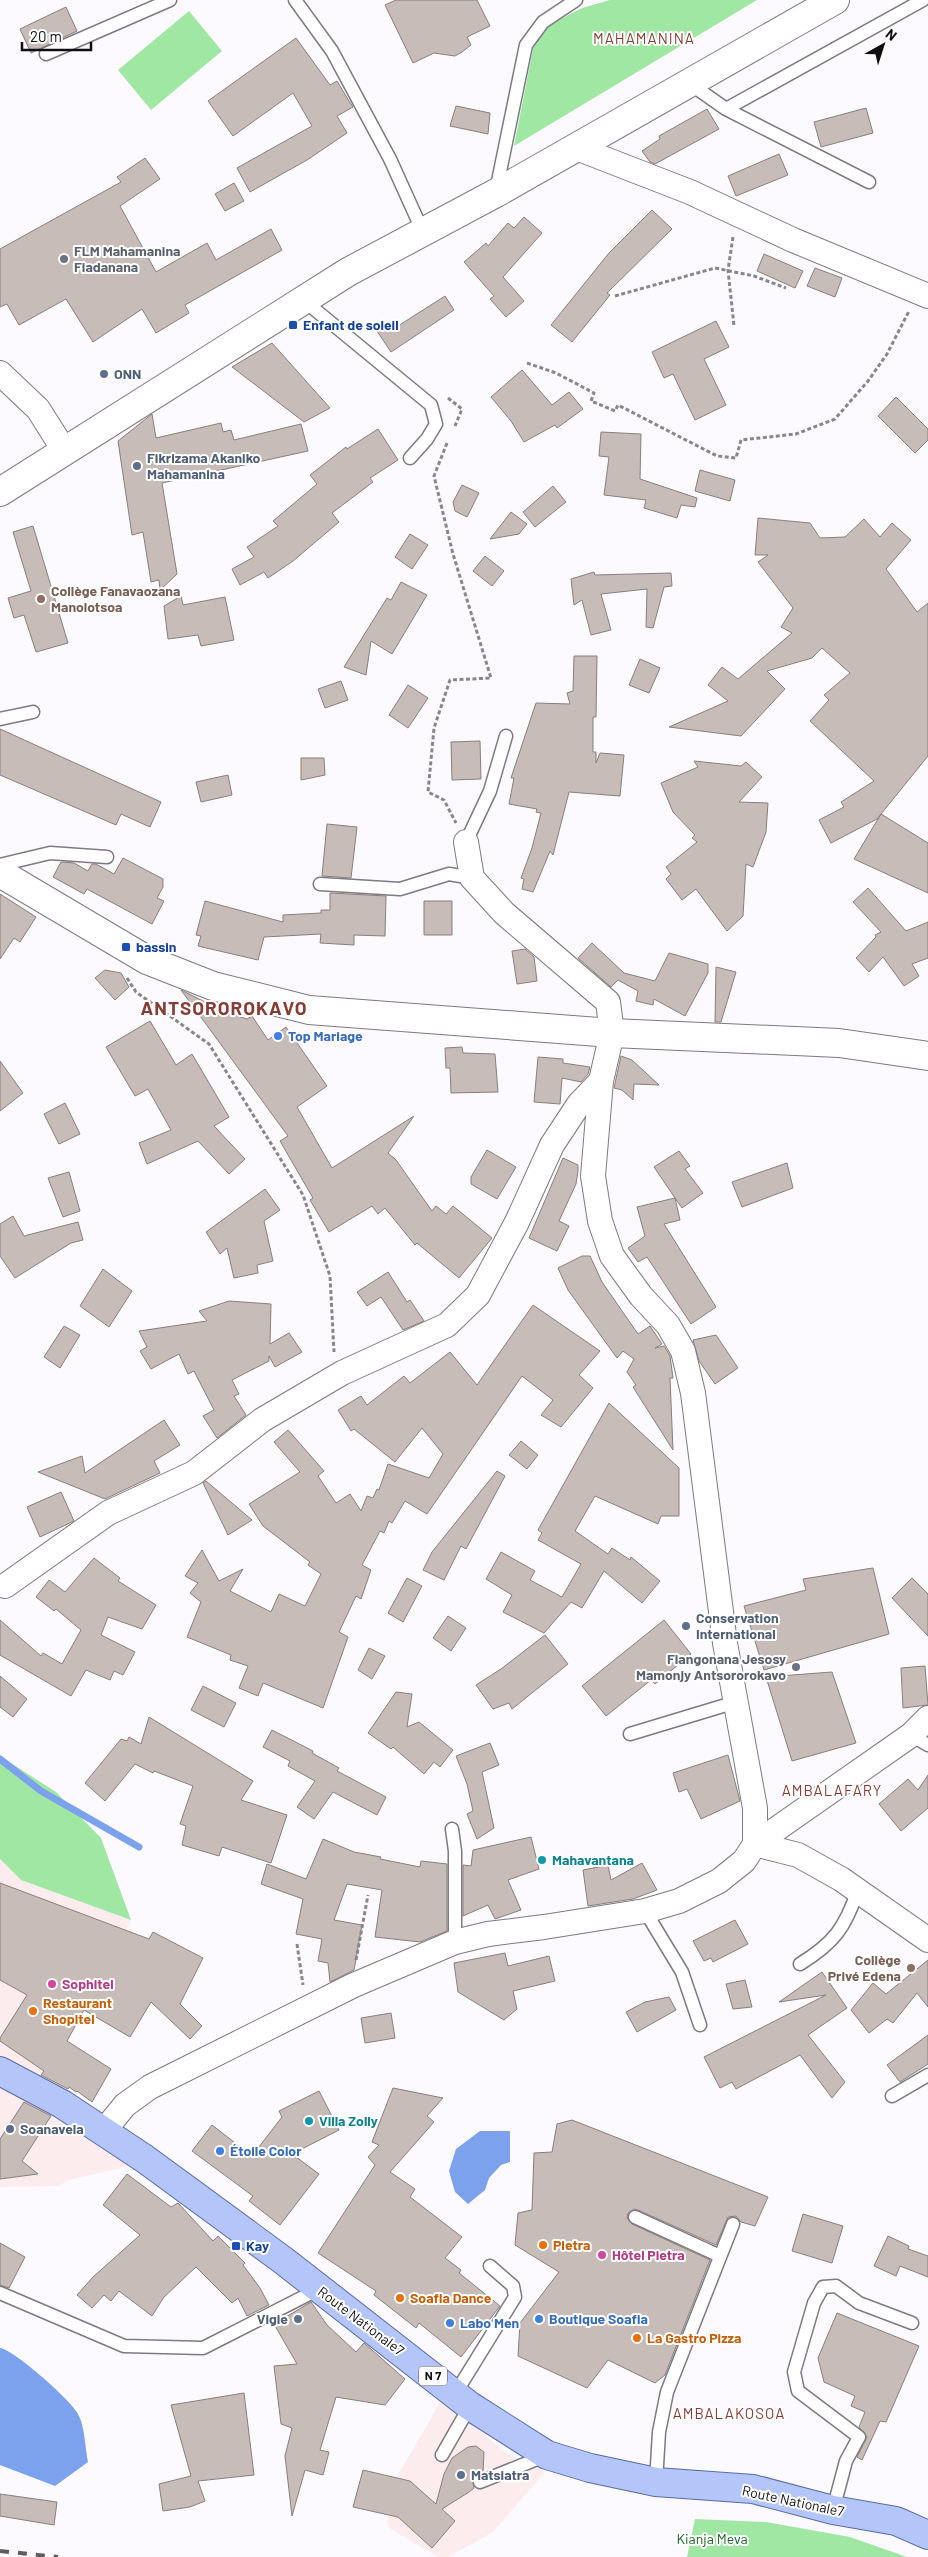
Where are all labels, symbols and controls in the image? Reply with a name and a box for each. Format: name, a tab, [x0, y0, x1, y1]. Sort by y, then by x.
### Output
scale bar	[22, 20, 91, 52]
north arrow	[858, 20, 908, 70]
text: N	[883, 25, 900, 44]
text: 20 m	[30, 27, 62, 45]
district label: MAHAMANINA	[593, 29, 695, 47]
place label: FLM Mahamanina Fiadanana	[74, 242, 180, 275]
marker: FLM Mahamanina Fiadanana	[58, 253, 70, 265]
place label: Enfant de soleil	[303, 316, 399, 333]
marker: Enfant de soleil	[287, 319, 299, 331]
place label: ONN	[114, 365, 141, 382]
marker: ONN	[98, 368, 110, 380]
place label: Fikrizama Akaniko Mahamanina	[147, 449, 261, 482]
marker: Fikrizama Akaniko Mahamanina	[131, 460, 143, 472]
place label: Collège Fanavaozana Manolotsoa	[51, 582, 180, 615]
marker: Collège Fanavaozana Manolotsoa	[35, 593, 47, 605]
place label: bassin	[136, 938, 177, 955]
marker: bassin	[120, 941, 132, 953]
district label: ANTSOROROKAVO	[141, 996, 307, 1019]
place label: Top Mariage	[288, 1027, 363, 1044]
marker: Top Mariage	[272, 1030, 284, 1042]
place label: Conservation International	[696, 1609, 779, 1642]
marker: Conservation International	[680, 1620, 692, 1632]
place label: Fiangonana Jesosy Mamonjy Antsororokavo	[636, 1650, 786, 1683]
marker: Fiangonana Jesosy Mamonjy Antsororokavo	[790, 1661, 802, 1673]
district label: AMBALAFARY	[782, 1781, 882, 1799]
place label: Mahavantana	[552, 1851, 634, 1868]
marker: Mahavantana	[536, 1854, 548, 1866]
place label: Collège Privé Edena	[828, 1951, 901, 1984]
marker: Collège Privé Edena	[905, 1962, 917, 1974]
place label: Sophitel	[62, 1975, 114, 1992]
marker: Sophitel	[46, 1978, 58, 1990]
place label: Restaurant Shopitel	[43, 1994, 112, 2027]
marker: Restaurant Shopitel	[27, 2005, 39, 2017]
place label: Villa Zolly	[319, 2112, 378, 2129]
marker: Villa Zolly	[303, 2115, 315, 2127]
place label: Soanavela	[20, 2120, 84, 2137]
marker: Soanavela	[4, 2123, 16, 2135]
place label: Étoile Color	[230, 2142, 302, 2159]
marker: Étoile Color	[214, 2145, 226, 2157]
place label: Pietra	[553, 2236, 590, 2253]
place label: Kay	[246, 2237, 269, 2254]
marker: Pietra	[537, 2239, 549, 2251]
marker: Kay	[230, 2240, 242, 2252]
place label: Hôtel Pietra	[612, 2246, 685, 2263]
marker: Hôtel Pietra	[596, 2249, 608, 2261]
street label: Route Nationale7	[315, 2283, 408, 2359]
place label: Soafia Dance	[410, 2289, 492, 2306]
marker: Soafia Dance	[394, 2292, 406, 2304]
place label: Vigie	[257, 2310, 288, 2327]
place label: Boutique Soafia	[549, 2310, 648, 2327]
marker: Vigie	[292, 2313, 304, 2325]
marker: Boutique Soafia	[533, 2313, 545, 2325]
place label: Labo Men	[460, 2314, 519, 2331]
marker: Labo Men	[444, 2317, 456, 2329]
place label: La Gastro Pizza	[647, 2329, 741, 2346]
marker: La Gastro Pizza	[631, 2332, 643, 2344]
road number: N 7	[419, 2366, 447, 2386]
district label: AMBALAKOSOA	[673, 2404, 785, 2422]
place label: Matsiatra	[471, 2466, 529, 2483]
marker: Matsiatra	[455, 2469, 467, 2481]
street label: Route Nationale7	[741, 2481, 846, 2520]
park label: Kianja Meva	[676, 2530, 748, 2547]

